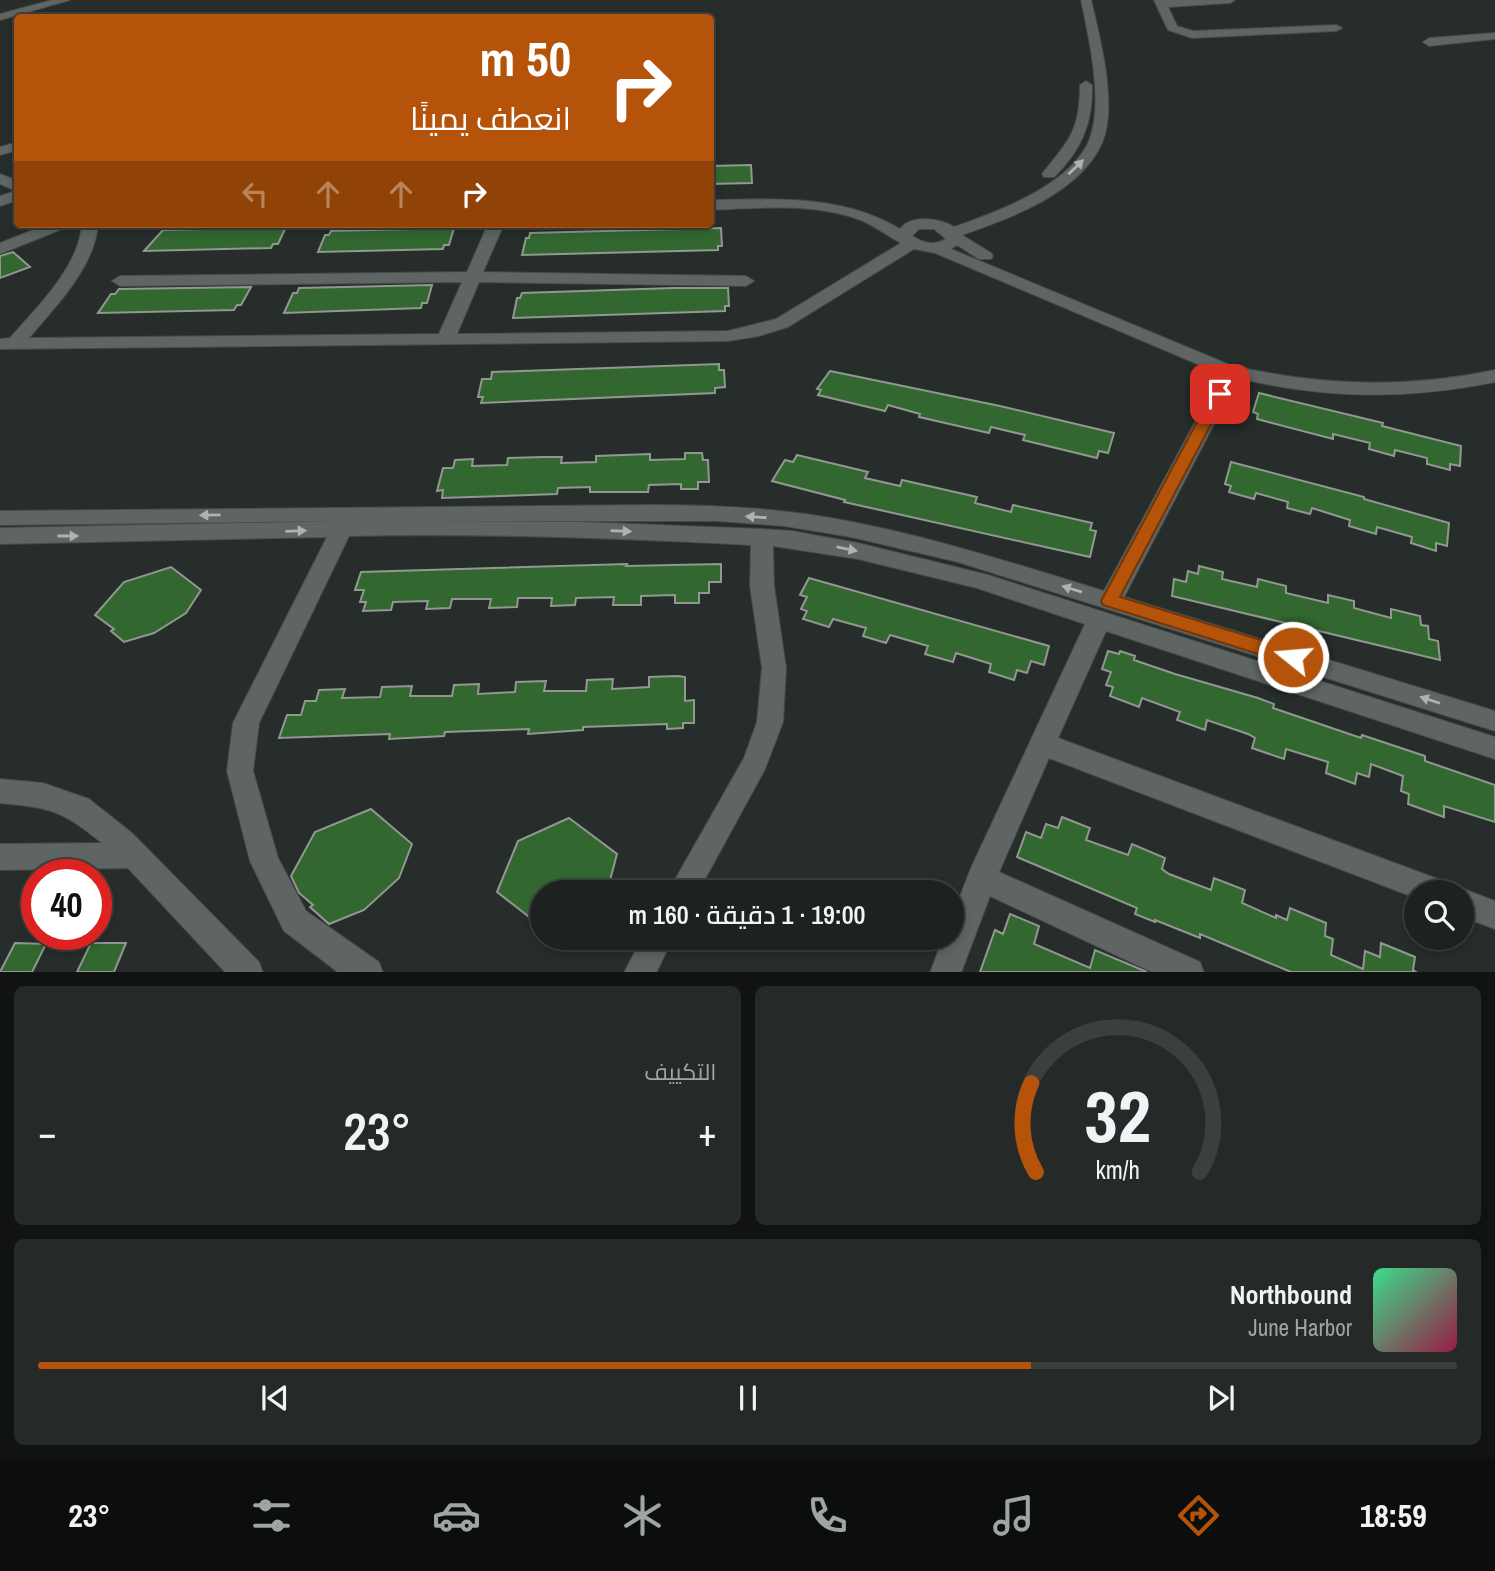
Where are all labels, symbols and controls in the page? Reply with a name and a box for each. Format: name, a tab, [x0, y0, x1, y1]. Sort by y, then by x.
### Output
text: 50 m	[479, 25, 571, 91]
icon: right	[595, 42, 686, 133]
text: انعطف يمينًا	[410, 97, 571, 140]
one-way arrow	[1067, 159, 1084, 175]
icon: left	[236, 175, 274, 213]
icon: ahead	[309, 175, 347, 213]
icon: ahead	[382, 175, 420, 213]
icon: right	[455, 175, 493, 213]
pin	[1190, 364, 1250, 424]
icon: arrive	[1201, 375, 1239, 413]
one-way arrow	[199, 510, 221, 521]
one-way arrow	[745, 511, 767, 522]
one-way arrow	[610, 525, 632, 536]
one-way arrow	[285, 526, 307, 537]
one-way arrow	[57, 530, 79, 542]
one-way arrow	[836, 544, 858, 555]
one-way arrow	[1062, 583, 1083, 594]
position arrow	[1256, 620, 1330, 694]
one-way arrow	[1419, 695, 1440, 705]
speed limit sign: 40	[21, 859, 112, 950]
map controls	[1404, 880, 1474, 950]
button: search	[1404, 880, 1474, 950]
text: 19:00 · 1 دقيقة · 160 m	[629, 897, 865, 932]
text: التكييف	[644, 1056, 717, 1087]
text: 32	[1085, 1067, 1151, 1165]
text: 23°	[343, 1096, 411, 1166]
text: −	[38, 1107, 56, 1158]
text: +	[698, 1107, 716, 1158]
text: km/h	[1096, 1152, 1140, 1186]
text: Northbound	[1230, 1277, 1352, 1312]
text: June Harbor	[1248, 1312, 1352, 1343]
icon: previous	[256, 1379, 294, 1417]
icon: pause	[729, 1379, 767, 1417]
icon: next	[1202, 1379, 1240, 1417]
icon: filters	[247, 1491, 296, 1540]
icon: car	[432, 1491, 481, 1540]
icon: climate	[618, 1491, 667, 1540]
icon: phone	[803, 1491, 852, 1540]
icon: music	[989, 1491, 1038, 1540]
icon: directions	[1174, 1491, 1223, 1540]
text: 23°	[68, 1494, 110, 1537]
text: 18:59	[1360, 1494, 1427, 1537]

